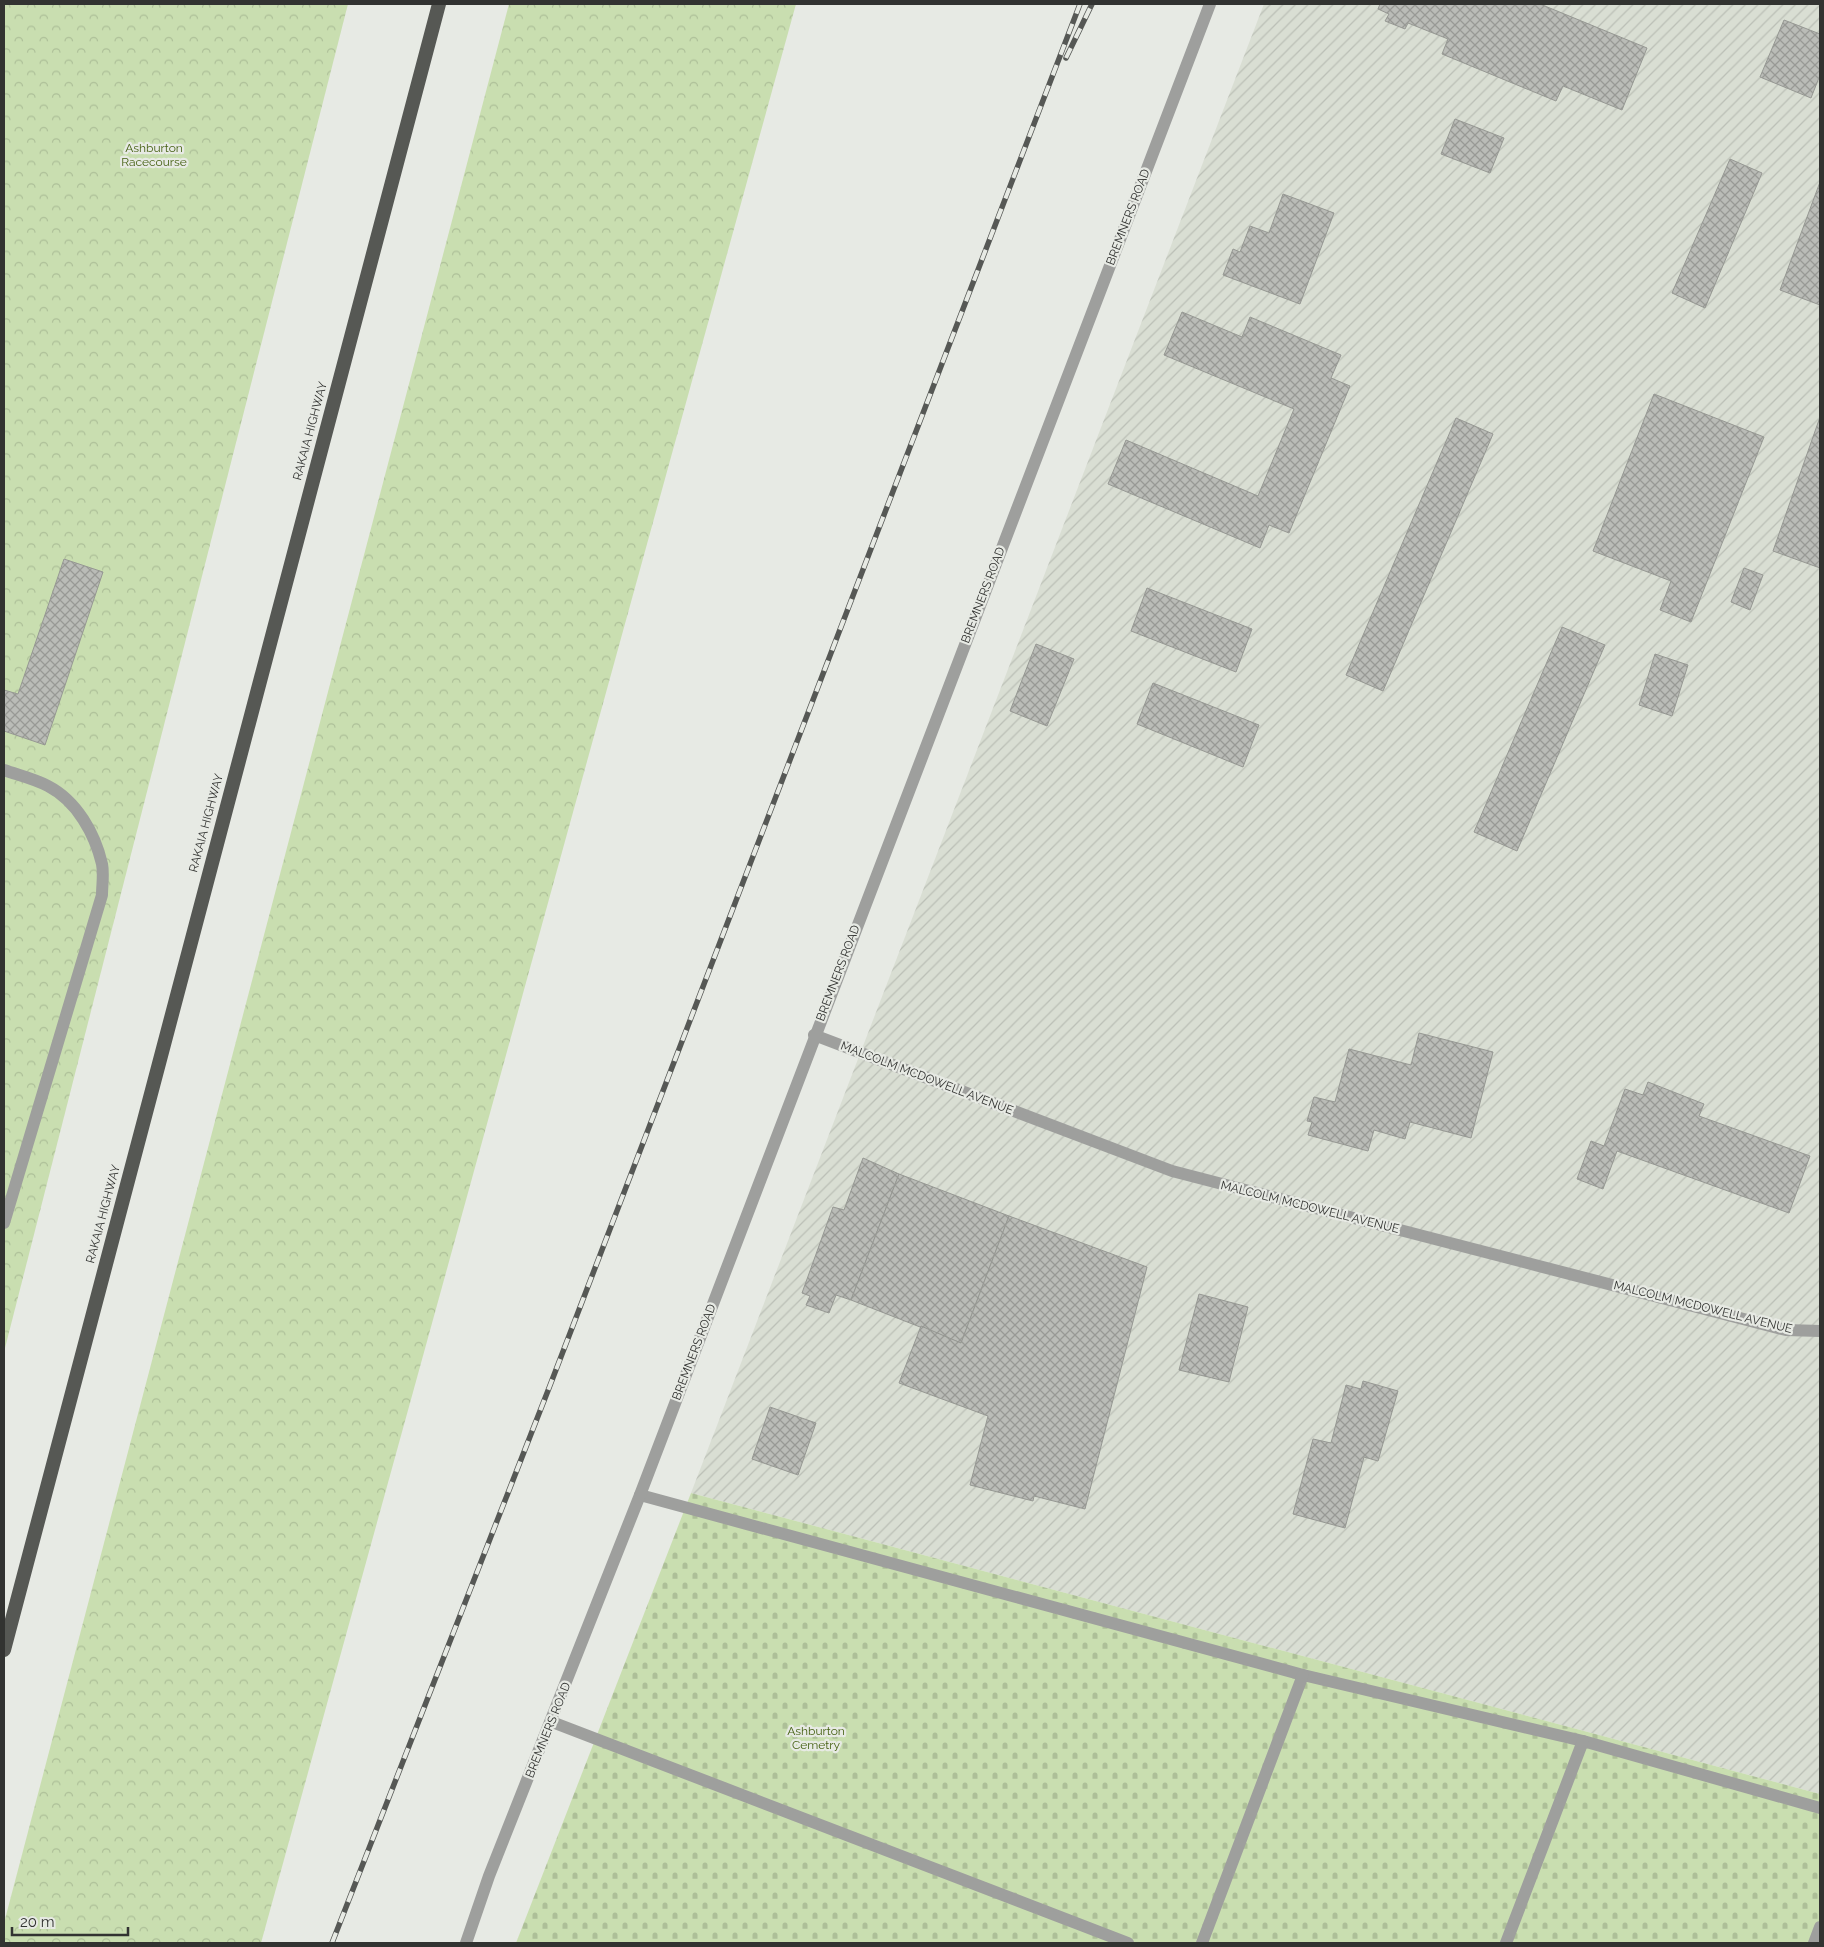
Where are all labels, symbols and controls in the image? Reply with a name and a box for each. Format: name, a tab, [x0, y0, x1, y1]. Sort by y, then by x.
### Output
park label: Ashburton Racecourse	[121, 141, 187, 169]
street label: BREMNERS ROAD	[1103, 167, 1153, 267]
street label: RAKAIA HIGHWAY	[290, 380, 330, 482]
street label: BREMNERS ROAD	[958, 545, 1008, 645]
street label: RAKAIA HIGHWAY	[186, 772, 226, 874]
street label: BREMNERS ROAD	[813, 923, 863, 1023]
street label: MALCOLM MCDOWELL AVENUE	[839, 1039, 1015, 1117]
street label: RAKAIA HIGHWAY	[83, 1163, 123, 1265]
street label: MALCOLM MCDOWELL AVENUE	[1219, 1178, 1401, 1236]
street label: MALCOLM MCDOWELL AVENUE	[1612, 1278, 1794, 1336]
street label: BREMNERS ROAD	[669, 1302, 719, 1402]
street label: BREMNERS ROAD	[522, 1680, 574, 1780]
park label: Ashburton Cemetry	[787, 1724, 845, 1752]
scale bar	[12, 1904, 129, 1936]
text: 20 m	[20, 1913, 55, 1931]

